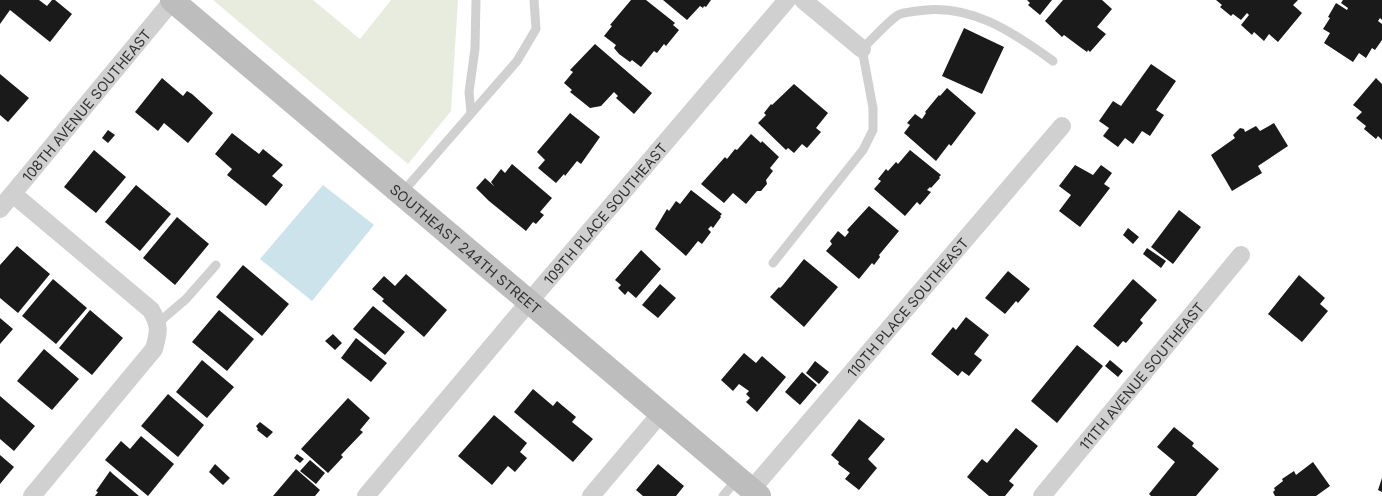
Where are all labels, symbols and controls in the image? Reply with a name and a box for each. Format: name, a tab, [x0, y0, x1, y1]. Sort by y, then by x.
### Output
street label: 108TH AVENUE SOUTHEAST	[18, 25, 154, 185]
street label: 109TH PLACE SOUTHEAST	[540, 139, 670, 288]
street label: SOUTHEAST 244TH STREET	[387, 180, 545, 317]
street label: 110TH PLACE SOUTHEAST	[843, 234, 971, 380]
street label: 111TH AVENUE SOUTHEAST	[1075, 298, 1207, 453]

